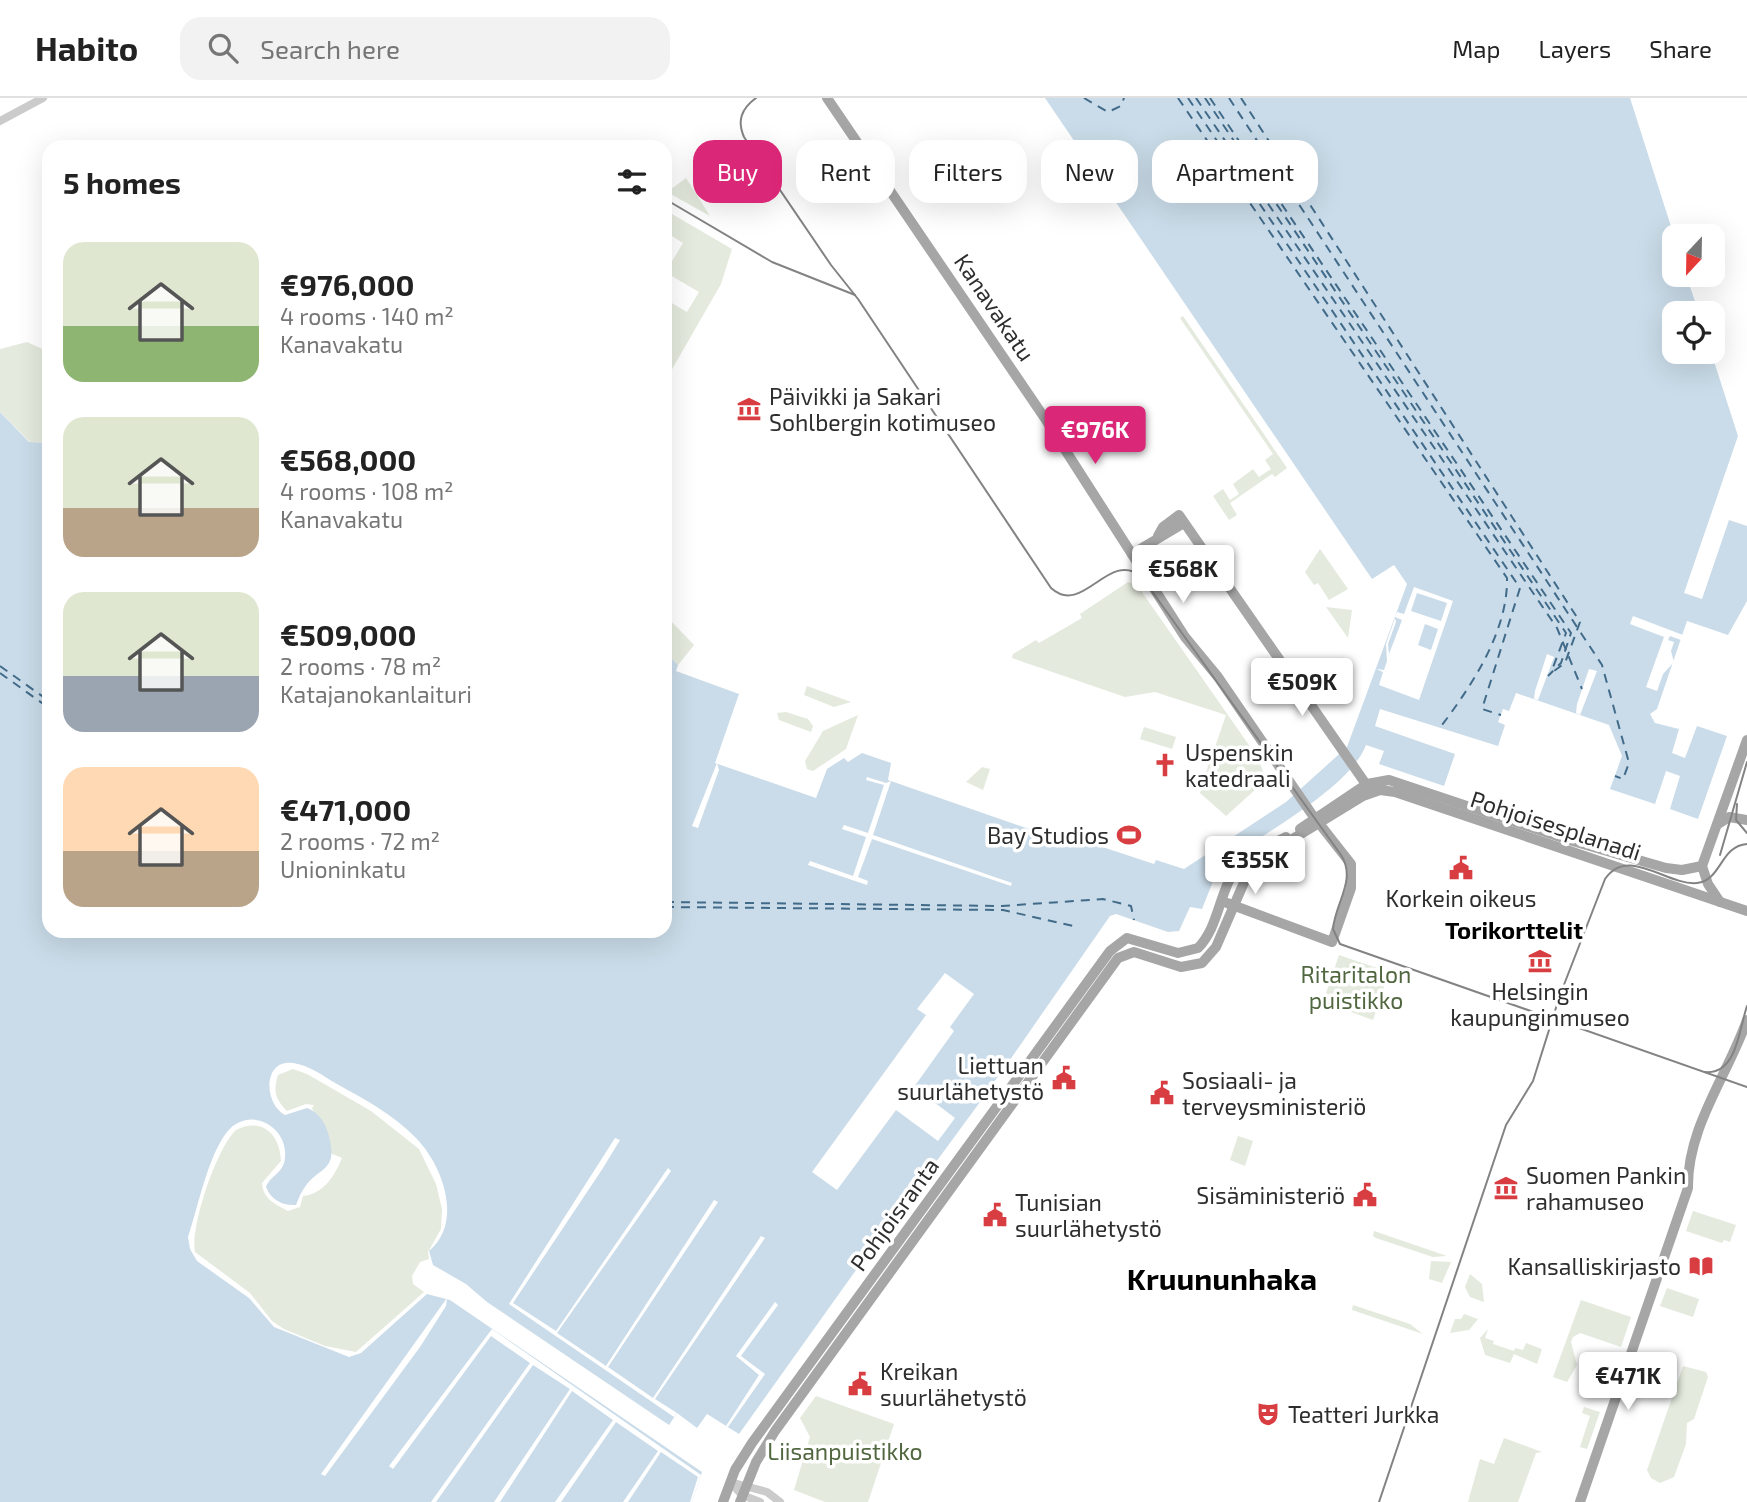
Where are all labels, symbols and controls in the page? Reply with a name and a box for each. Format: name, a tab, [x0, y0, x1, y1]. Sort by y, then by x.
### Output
search box	[180, 17, 670, 80]
text: Habito	[35, 28, 138, 68]
icon: search	[204, 29, 242, 67]
text: Search here	[260, 33, 400, 64]
text: Map	[1452, 34, 1500, 63]
text: Layers	[1538, 34, 1611, 63]
text: Share	[1649, 34, 1712, 63]
chip: Buy	[693, 140, 782, 203]
chip: Rent	[796, 140, 895, 203]
chip: Filters	[909, 140, 1027, 203]
chip: New	[1041, 140, 1138, 203]
chip: Apartment	[1152, 140, 1318, 203]
icon: filters	[613, 163, 651, 201]
text: 5 homes	[63, 164, 181, 200]
north arrow	[1662, 224, 1726, 287]
map controls	[1662, 224, 1725, 364]
street label: Kanavakatu	[949, 248, 1041, 366]
text: €976,000	[280, 266, 415, 302]
icon: home	[119, 270, 203, 354]
button: locate	[1662, 301, 1725, 364]
text: 4 rooms · 140 m²	[280, 302, 454, 330]
text: Kanavakatu	[280, 330, 403, 358]
place label: Päivikki ja Sakari Sohlbergin kotimuseo	[769, 382, 996, 436]
museum icon: Päivikki ja Sakari Sohlbergin kotimuseo	[735, 395, 763, 423]
pin: €976K	[1046, 406, 1144, 466]
text: €976K	[1061, 415, 1129, 443]
text: €568,000	[280, 441, 416, 477]
icon: home	[119, 445, 203, 529]
text: 4 rooms · 108 m²	[280, 477, 454, 505]
text: Kanavakatu	[280, 505, 403, 533]
pin: €568K	[1134, 546, 1232, 605]
text: €568K	[1148, 554, 1218, 582]
text: €509,000	[280, 616, 417, 652]
icon: home	[119, 620, 203, 704]
text: 2 rooms · 78 m²	[280, 652, 441, 680]
pin: €509K	[1253, 658, 1351, 718]
text: €509K	[1267, 667, 1337, 695]
text: Katajanokanlaituri	[280, 680, 472, 708]
place label: Uspenskin katedraali	[1185, 738, 1294, 792]
church icon: Uspenskin katedraali	[1151, 751, 1179, 779]
street label: Pohjoisesplanadi	[1467, 784, 1645, 866]
text: €471,000	[280, 791, 411, 827]
icon: home	[119, 795, 203, 879]
place label: Bay Studios	[987, 821, 1109, 849]
sports icon: Bay Studios	[1115, 821, 1143, 849]
text: 2 rooms · 72 m²	[280, 827, 440, 855]
pin: €355K	[1206, 836, 1304, 896]
text: €355K	[1221, 845, 1289, 873]
public building icon: Korkein oikeus	[1447, 854, 1475, 882]
text: Unioninkatu	[280, 855, 406, 883]
place label: Korkein oikeus	[1386, 884, 1536, 912]
district label: Torikorttelit	[1445, 915, 1583, 944]
museum icon: Helsingin kaupunginmuseo	[1526, 947, 1554, 975]
park label: Ritaritalon puistikko	[1301, 960, 1411, 1014]
place label: Helsingin kaupunginmuseo	[1450, 977, 1630, 1031]
place label: Liettuan suurlähetystö	[897, 1051, 1044, 1105]
public building icon: Liettuan suurlähetystö	[1050, 1064, 1078, 1092]
place label: Sosiaali- ja terveysministeriö	[1182, 1066, 1366, 1120]
public building icon: Sosiaali- ja terveysministeriö	[1148, 1079, 1176, 1107]
street label: Pohjoisranta	[844, 1152, 944, 1276]
place label: Suomen Pankin rahamuseo	[1526, 1161, 1686, 1215]
museum icon: Suomen Pankin rahamuseo	[1492, 1174, 1520, 1202]
place label: Sisäministeriö	[1196, 1181, 1345, 1209]
public building icon: Sisäministeriö	[1351, 1181, 1379, 1209]
place label: Tunisian suurlähetystö	[1015, 1188, 1162, 1242]
public building icon: Tunisian suurlähetystö	[981, 1201, 1009, 1229]
place label: Kansalliskirjasto	[1508, 1252, 1681, 1280]
library icon: Kansalliskirjasto	[1687, 1252, 1715, 1280]
district label: Kruununhaka	[1127, 1260, 1317, 1296]
pin: €471K	[1579, 1352, 1677, 1412]
place label: Kreikan suurlähetystö	[880, 1357, 1027, 1411]
text: €471K	[1595, 1361, 1661, 1389]
public building icon: Kreikan suurlähetystö	[846, 1370, 874, 1398]
theatre icon: Teatteri Jurkka	[1254, 1400, 1282, 1428]
place label: Teatteri Jurkka	[1288, 1400, 1439, 1428]
park label: Liisanpuistikko	[767, 1437, 923, 1465]

